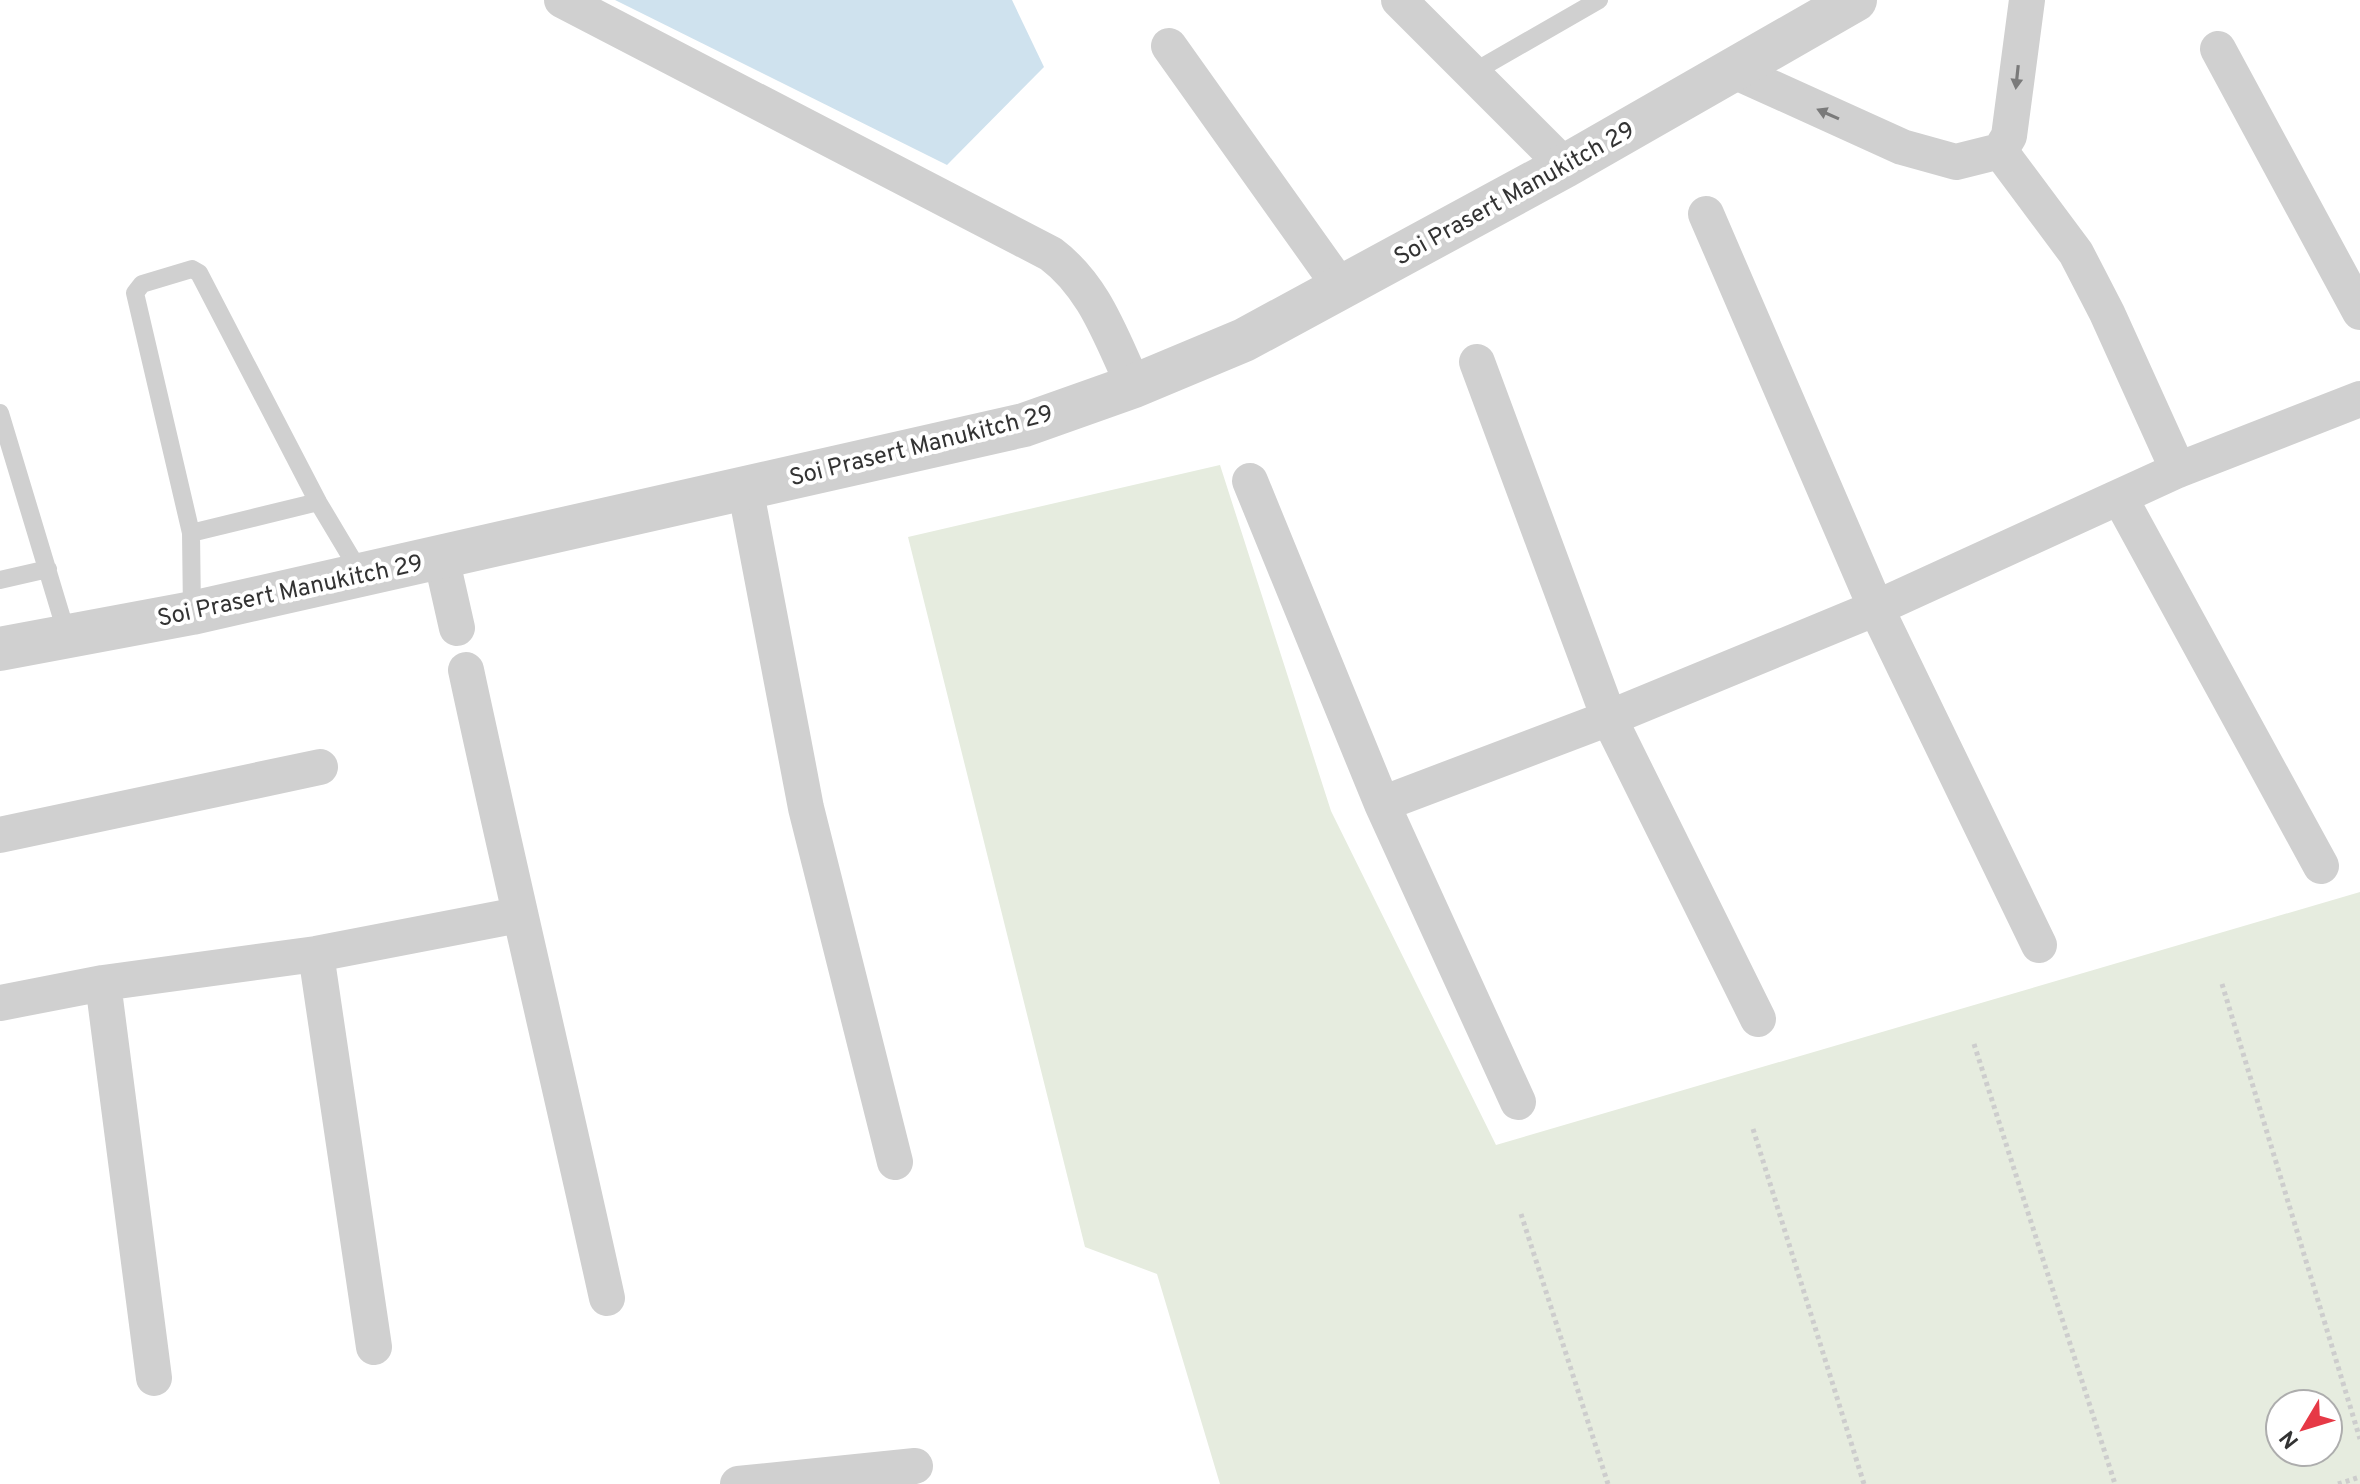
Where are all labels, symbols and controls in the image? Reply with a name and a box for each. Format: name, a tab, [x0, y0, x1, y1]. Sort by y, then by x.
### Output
one-way arrow	[2010, 65, 2023, 90]
one-way arrow	[1816, 108, 1839, 121]
street label: Soi Prasert Manukitch 29	[1389, 116, 1641, 273]
street label: Soi Prasert Manukitch 29	[787, 400, 1056, 494]
street label: Soi Prasert Manukitch 29	[155, 549, 426, 635]
north arrow	[2264, 1388, 2344, 1468]
text: N	[2275, 1424, 2306, 1453]

